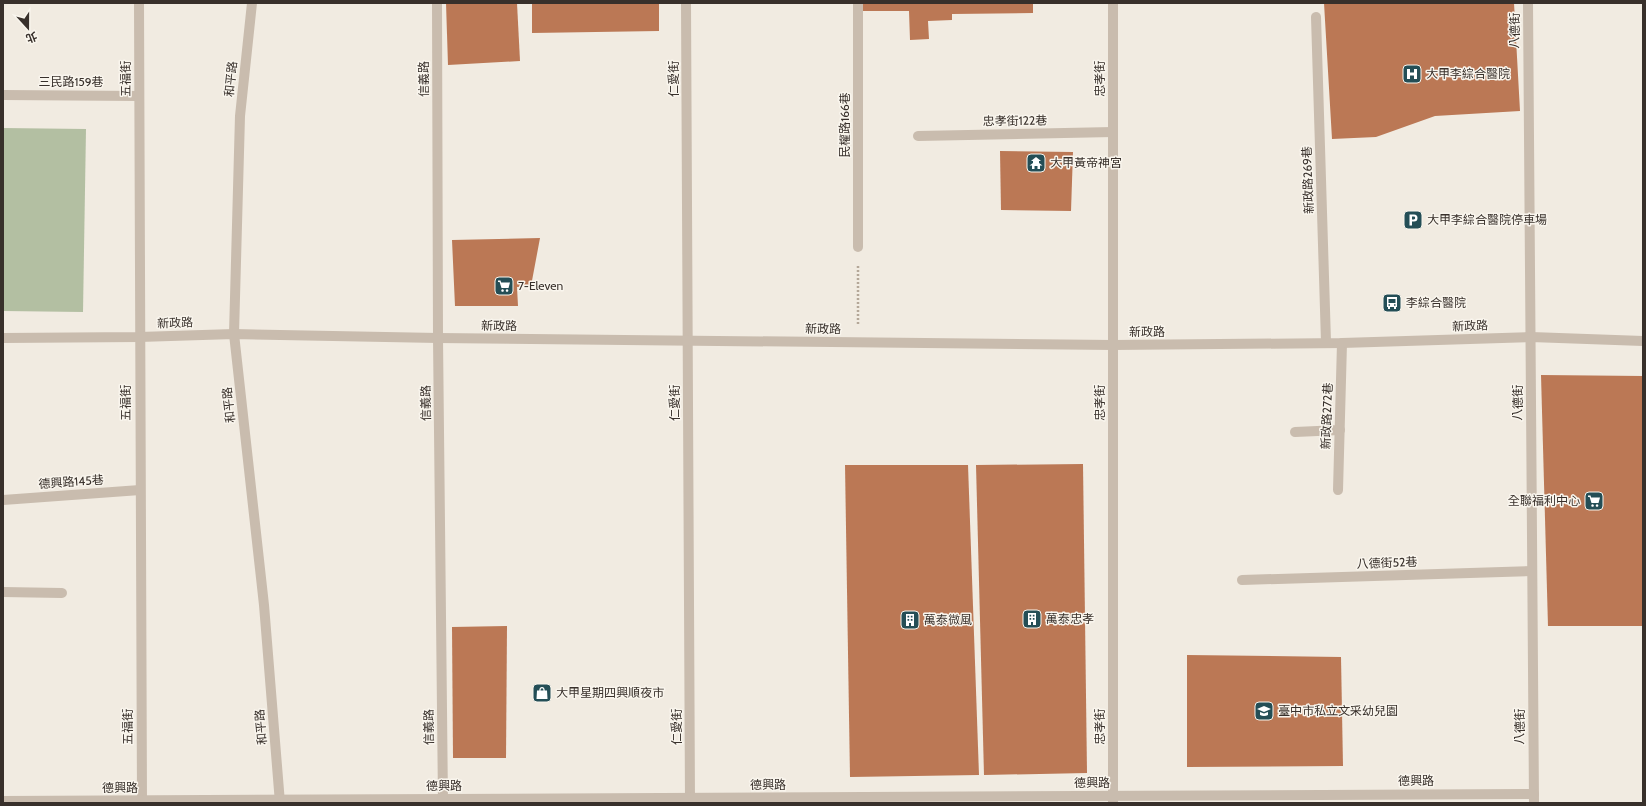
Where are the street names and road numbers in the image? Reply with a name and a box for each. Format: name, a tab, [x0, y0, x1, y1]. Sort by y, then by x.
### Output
street label: 八德街	[1507, 13, 1522, 49]
street label: 和平路	[221, 60, 240, 98]
street label: 五福街	[118, 61, 133, 97]
street label: 信義路	[416, 61, 431, 97]
street label: 仁愛街	[666, 61, 681, 97]
street label: 忠孝街	[1092, 61, 1107, 97]
street label: 三民路159巷	[38, 74, 104, 89]
street label: 民權路166巷	[837, 92, 852, 158]
street label: 忠孝街122巷	[983, 112, 1047, 129]
street label: 新政路269巷	[1299, 146, 1316, 214]
street label: 新政路	[157, 314, 193, 331]
street label: 新政路	[1452, 317, 1488, 334]
street label: 新政路	[481, 318, 517, 333]
street label: 新政路	[805, 321, 841, 336]
street label: 新政路	[1129, 324, 1165, 339]
street label: 新政路272巷	[1318, 382, 1335, 450]
street label: 五福街	[118, 385, 133, 421]
street label: 信義路	[418, 385, 433, 421]
street label: 仁愛街	[667, 385, 682, 421]
street label: 忠孝街	[1092, 385, 1107, 421]
street label: 八德街	[1510, 385, 1525, 421]
street label: 和平路	[219, 386, 238, 424]
street label: 德興路145巷	[38, 472, 104, 491]
street label: 八德街52巷	[1356, 554, 1418, 571]
street label: 和平路	[251, 708, 270, 746]
street label: 五福街	[120, 709, 135, 745]
street label: 信義路	[421, 709, 436, 745]
street label: 仁愛街	[669, 709, 684, 745]
street label: 忠孝街	[1092, 709, 1107, 745]
street label: 八德街	[1512, 709, 1527, 745]
street label: 德興路	[1398, 773, 1434, 788]
street label: 德興路	[1074, 775, 1110, 790]
street label: 德興路	[750, 777, 786, 792]
street label: 德興路	[426, 778, 462, 793]
street label: 德興路	[102, 780, 138, 795]

